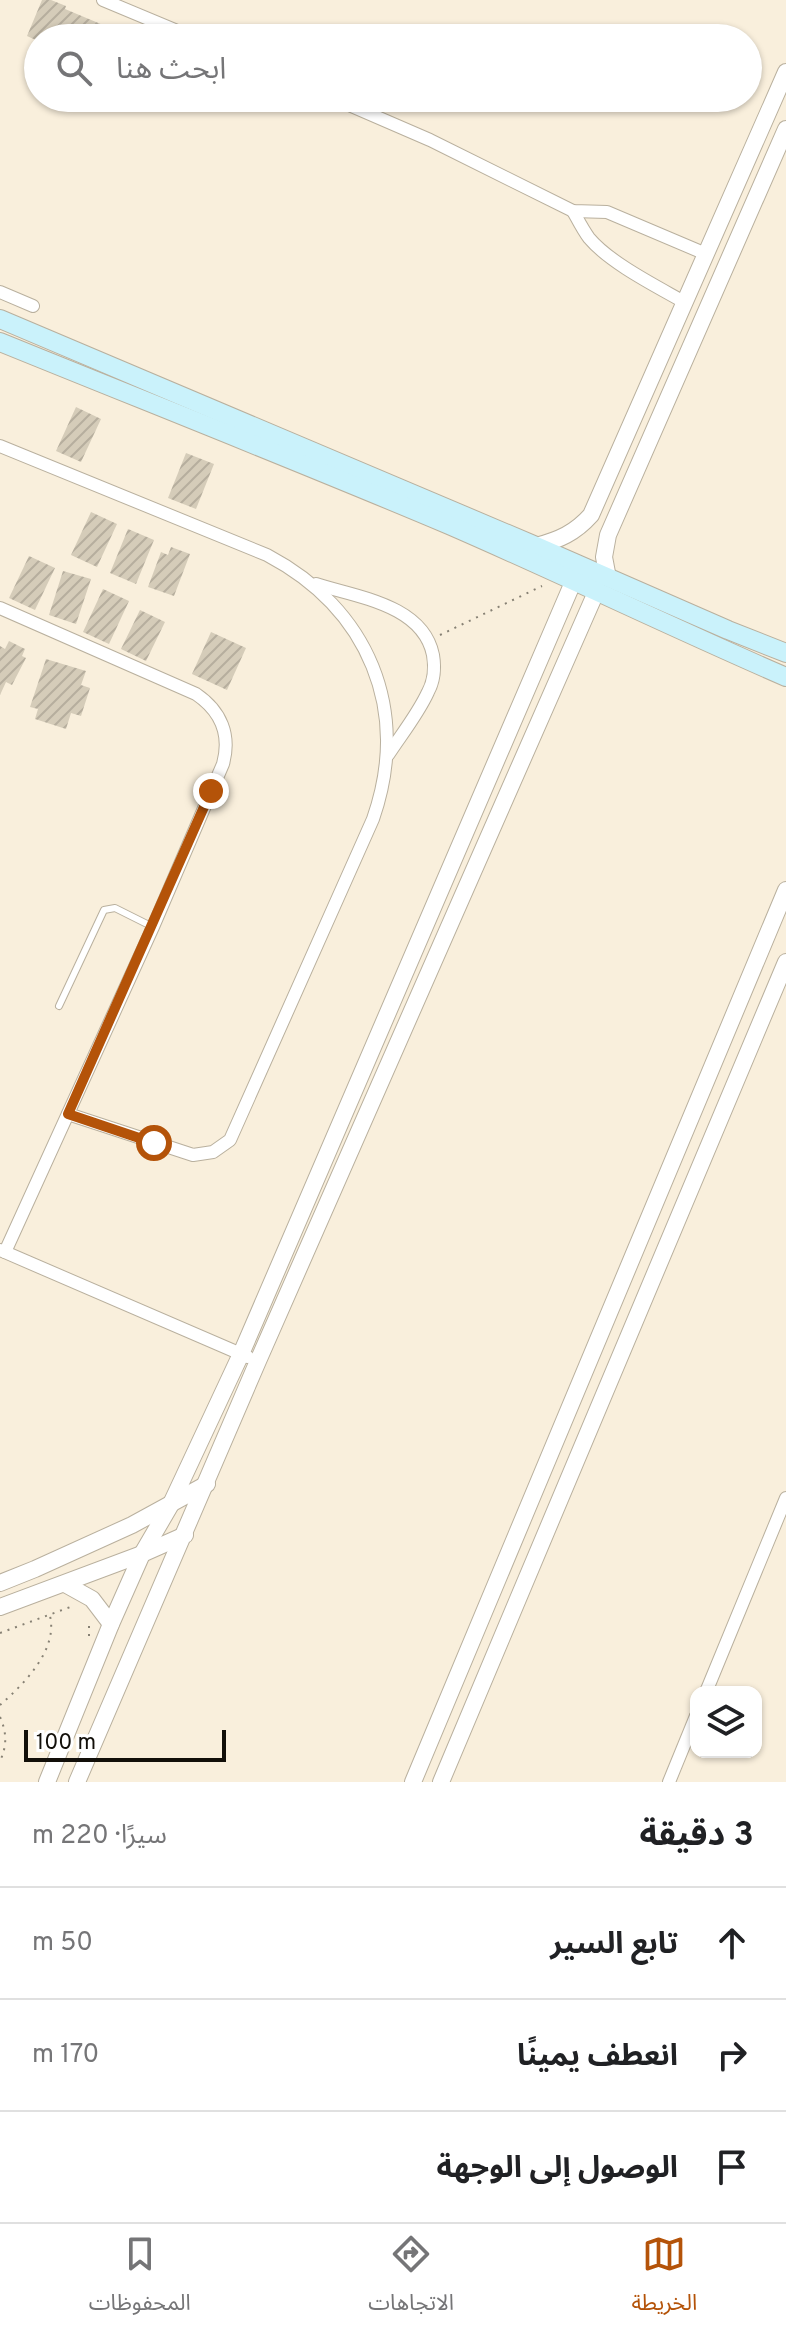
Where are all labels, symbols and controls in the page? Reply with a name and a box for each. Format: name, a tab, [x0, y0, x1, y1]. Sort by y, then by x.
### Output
search box	[24, 24, 762, 112]
icon: search	[52, 46, 96, 90]
text: ابحث هنا	[116, 52, 226, 89]
route end	[193, 773, 229, 809]
route start	[136, 1125, 172, 1161]
map controls	[690, 1686, 762, 1758]
button: layers	[690, 1686, 762, 1758]
scale bar	[24, 1726, 226, 1762]
text: 100 m	[36, 1730, 96, 1757]
text: 3 دقيقة	[640, 1815, 754, 1858]
text: سيرًا · 220 m	[32, 1820, 167, 1853]
icon: ahead	[710, 1921, 754, 1965]
text: 50 m	[32, 1927, 93, 1960]
text: تابع السير	[550, 1927, 678, 1964]
icon: right	[710, 2033, 754, 2077]
text: 170 m	[32, 2039, 99, 2072]
text: انعطف يمينًا	[517, 2039, 678, 2076]
icon: arrive	[710, 2145, 754, 2189]
text: الوصول إلى الوجهة	[436, 2151, 678, 2188]
tab: المحفوظات	[89, 2232, 191, 2326]
tab: الاتجاهات	[368, 2232, 454, 2326]
tab: الخريطة	[631, 2232, 697, 2326]

